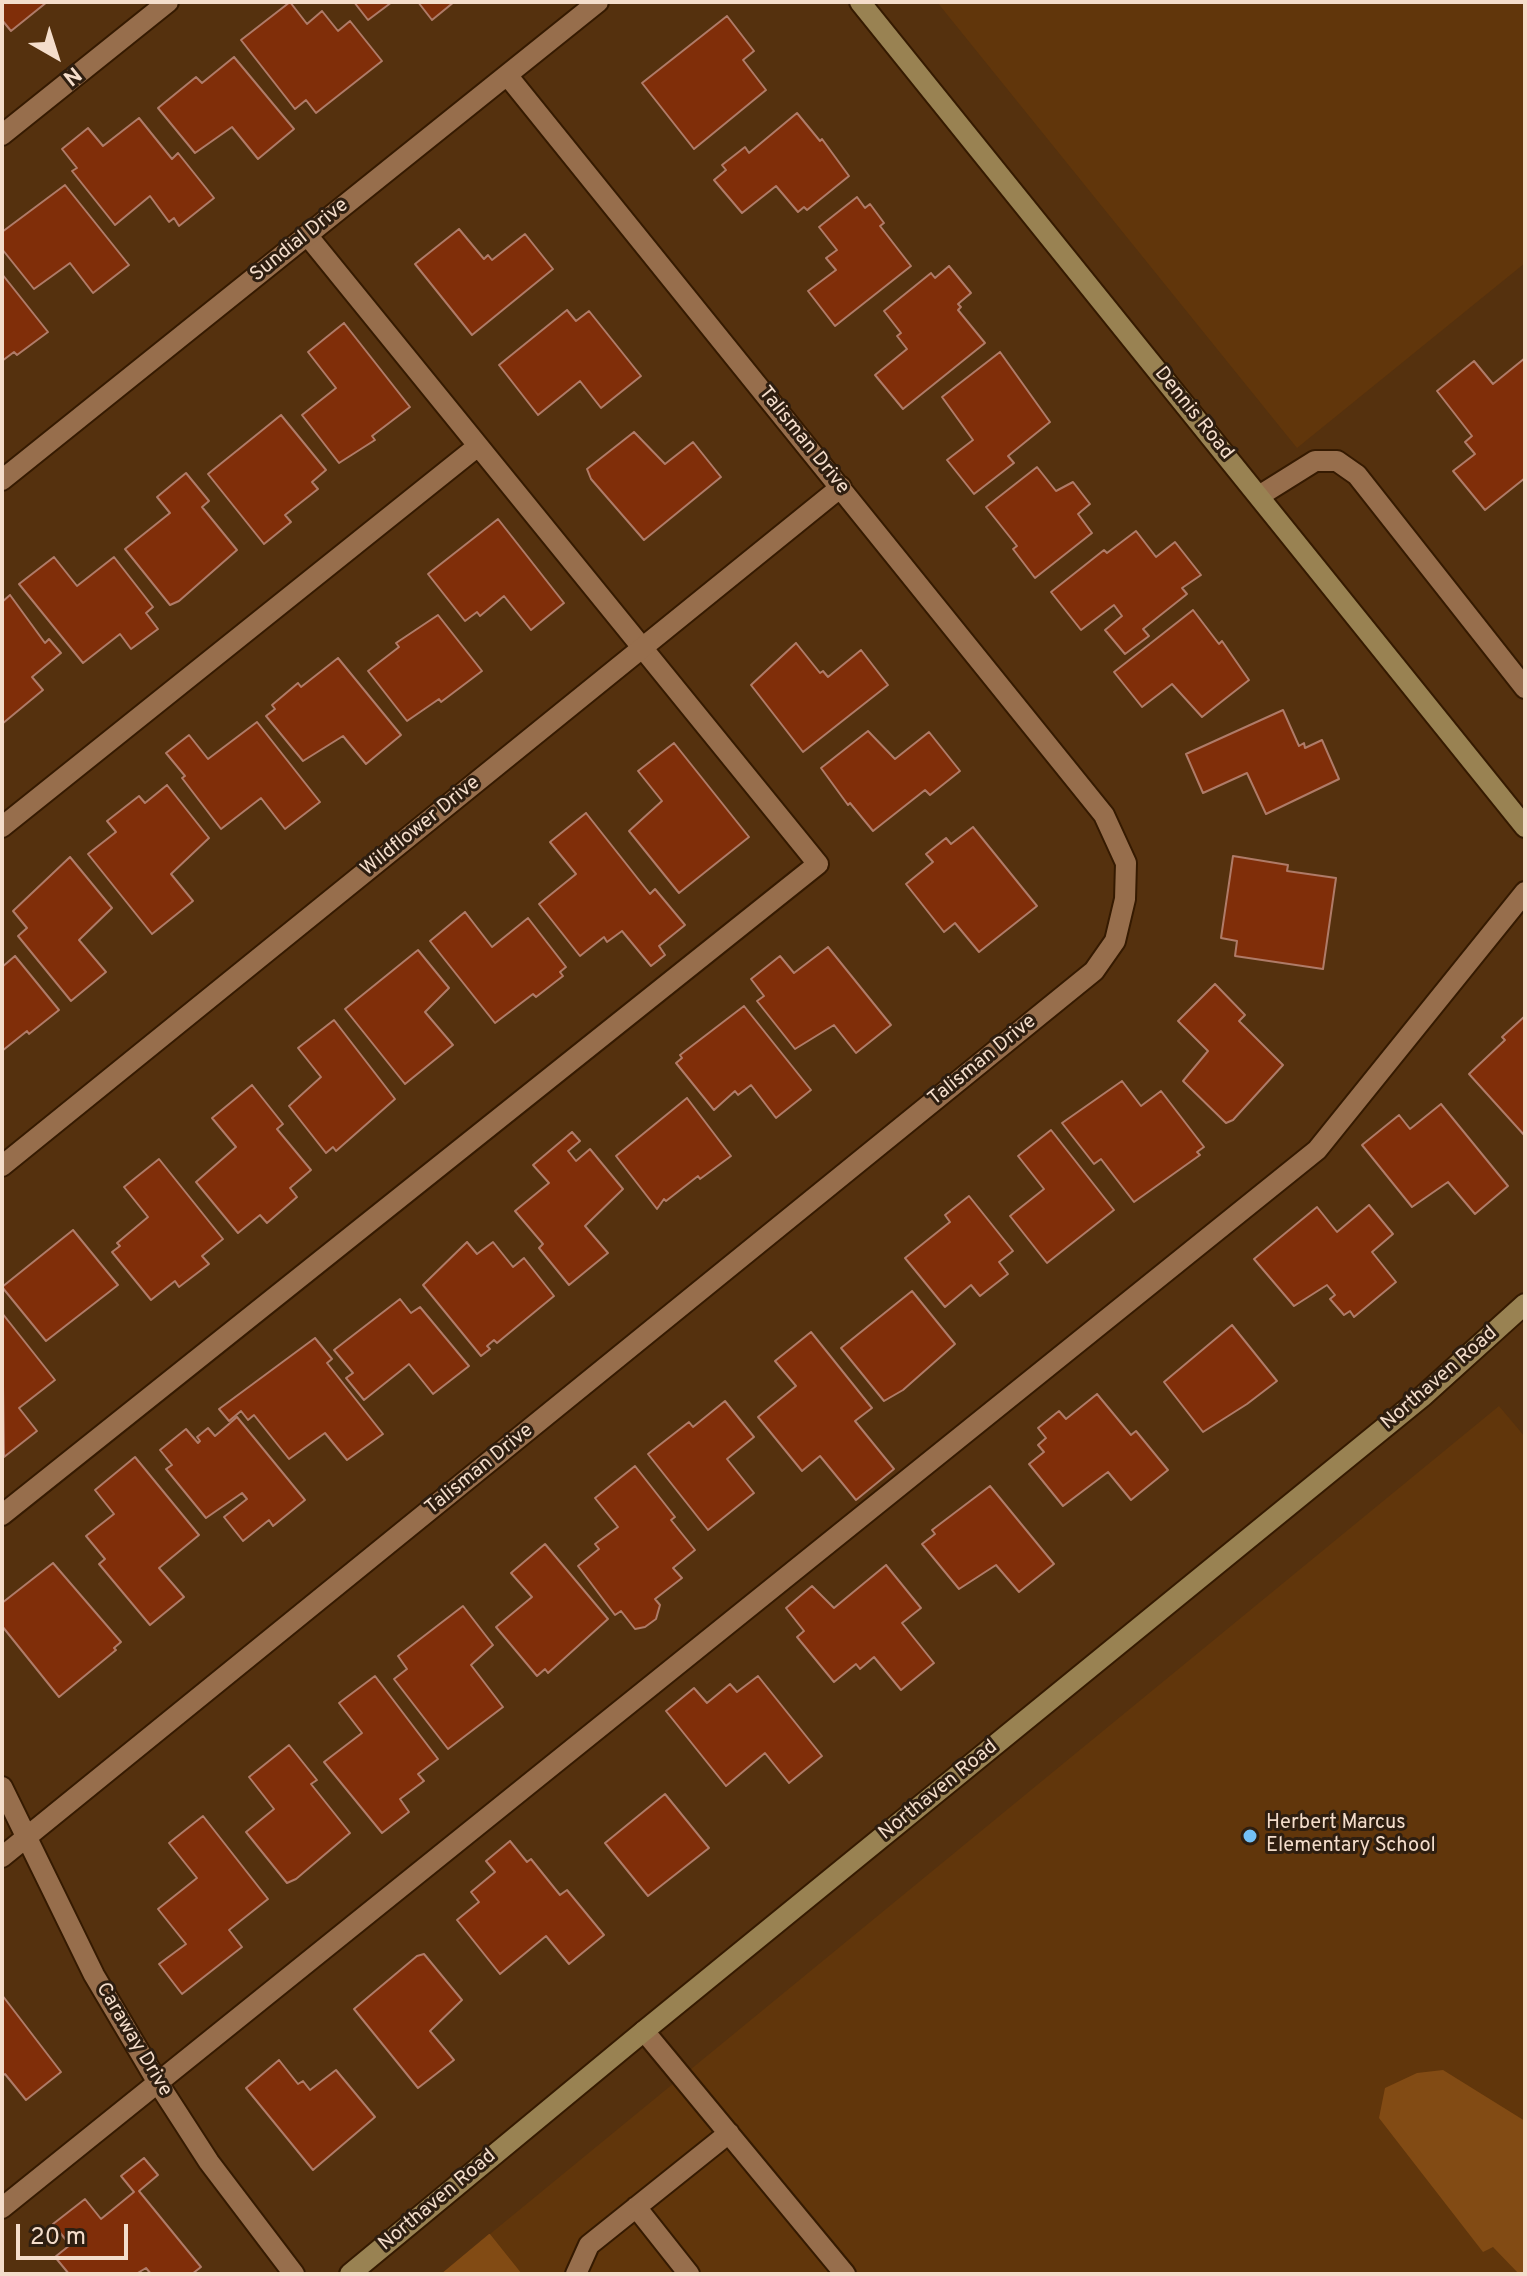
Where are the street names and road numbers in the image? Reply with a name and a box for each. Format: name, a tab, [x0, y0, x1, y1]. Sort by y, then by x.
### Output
street label: Sundial Drive	[246, 194, 354, 288]
street label: Dennis Road	[1148, 363, 1238, 465]
street label: Talisman Drive	[752, 382, 854, 500]
street label: Wildflower Drive	[357, 772, 485, 882]
street label: Talisman Drive	[924, 1010, 1042, 1112]
street label: Northaven Road	[1377, 1322, 1503, 1436]
street label: Talisman Drive	[421, 1419, 539, 1521]
street label: Northaven Road	[875, 1736, 1003, 1846]
street label: Caraway Drive	[90, 1979, 176, 2101]
street label: Northaven Road	[374, 2145, 502, 2257]

